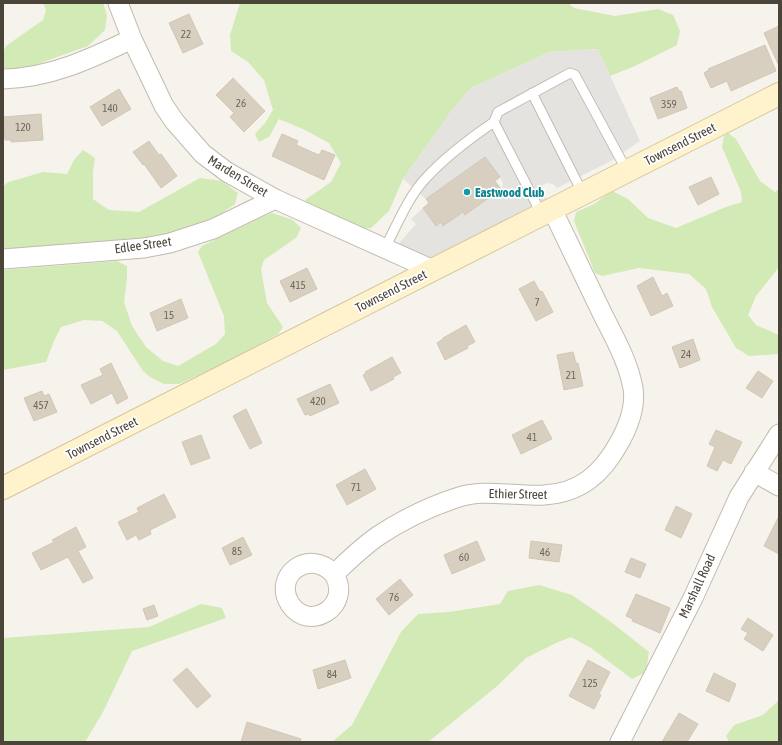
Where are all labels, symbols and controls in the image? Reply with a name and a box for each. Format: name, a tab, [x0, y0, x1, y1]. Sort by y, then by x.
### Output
house number: 22	[181, 28, 191, 40]
house number: 26	[236, 97, 246, 109]
house number: 359	[661, 98, 677, 110]
house number: 140	[102, 102, 118, 114]
street label: Townsend Street	[642, 119, 718, 168]
house number: 120	[15, 121, 31, 133]
street label: Marden Street	[205, 152, 271, 200]
place label: Eastwood Club	[475, 185, 544, 200]
marker: Eastwood Club	[462, 187, 472, 197]
street label: Edlee Street	[114, 234, 173, 256]
street label: Townsend Street	[353, 266, 429, 315]
house number: 415	[290, 279, 306, 291]
house number: 7	[534, 296, 540, 308]
house number: 15	[164, 309, 174, 321]
house number: 24	[681, 348, 691, 360]
house number: 21	[566, 369, 576, 381]
house number: 420	[310, 395, 326, 407]
house number: 457	[33, 399, 49, 411]
street label: Townsend Street	[64, 413, 140, 462]
house number: 41	[527, 431, 537, 443]
house number: 71	[351, 481, 361, 493]
street label: Ethier Street	[489, 486, 548, 502]
house number: 85	[232, 545, 242, 557]
house number: 46	[540, 546, 550, 558]
house number: 60	[459, 551, 469, 563]
street label: Marshall Road	[676, 552, 718, 620]
house number: 76	[389, 591, 399, 603]
house number: 84	[327, 668, 337, 680]
house number: 125	[582, 677, 598, 689]

